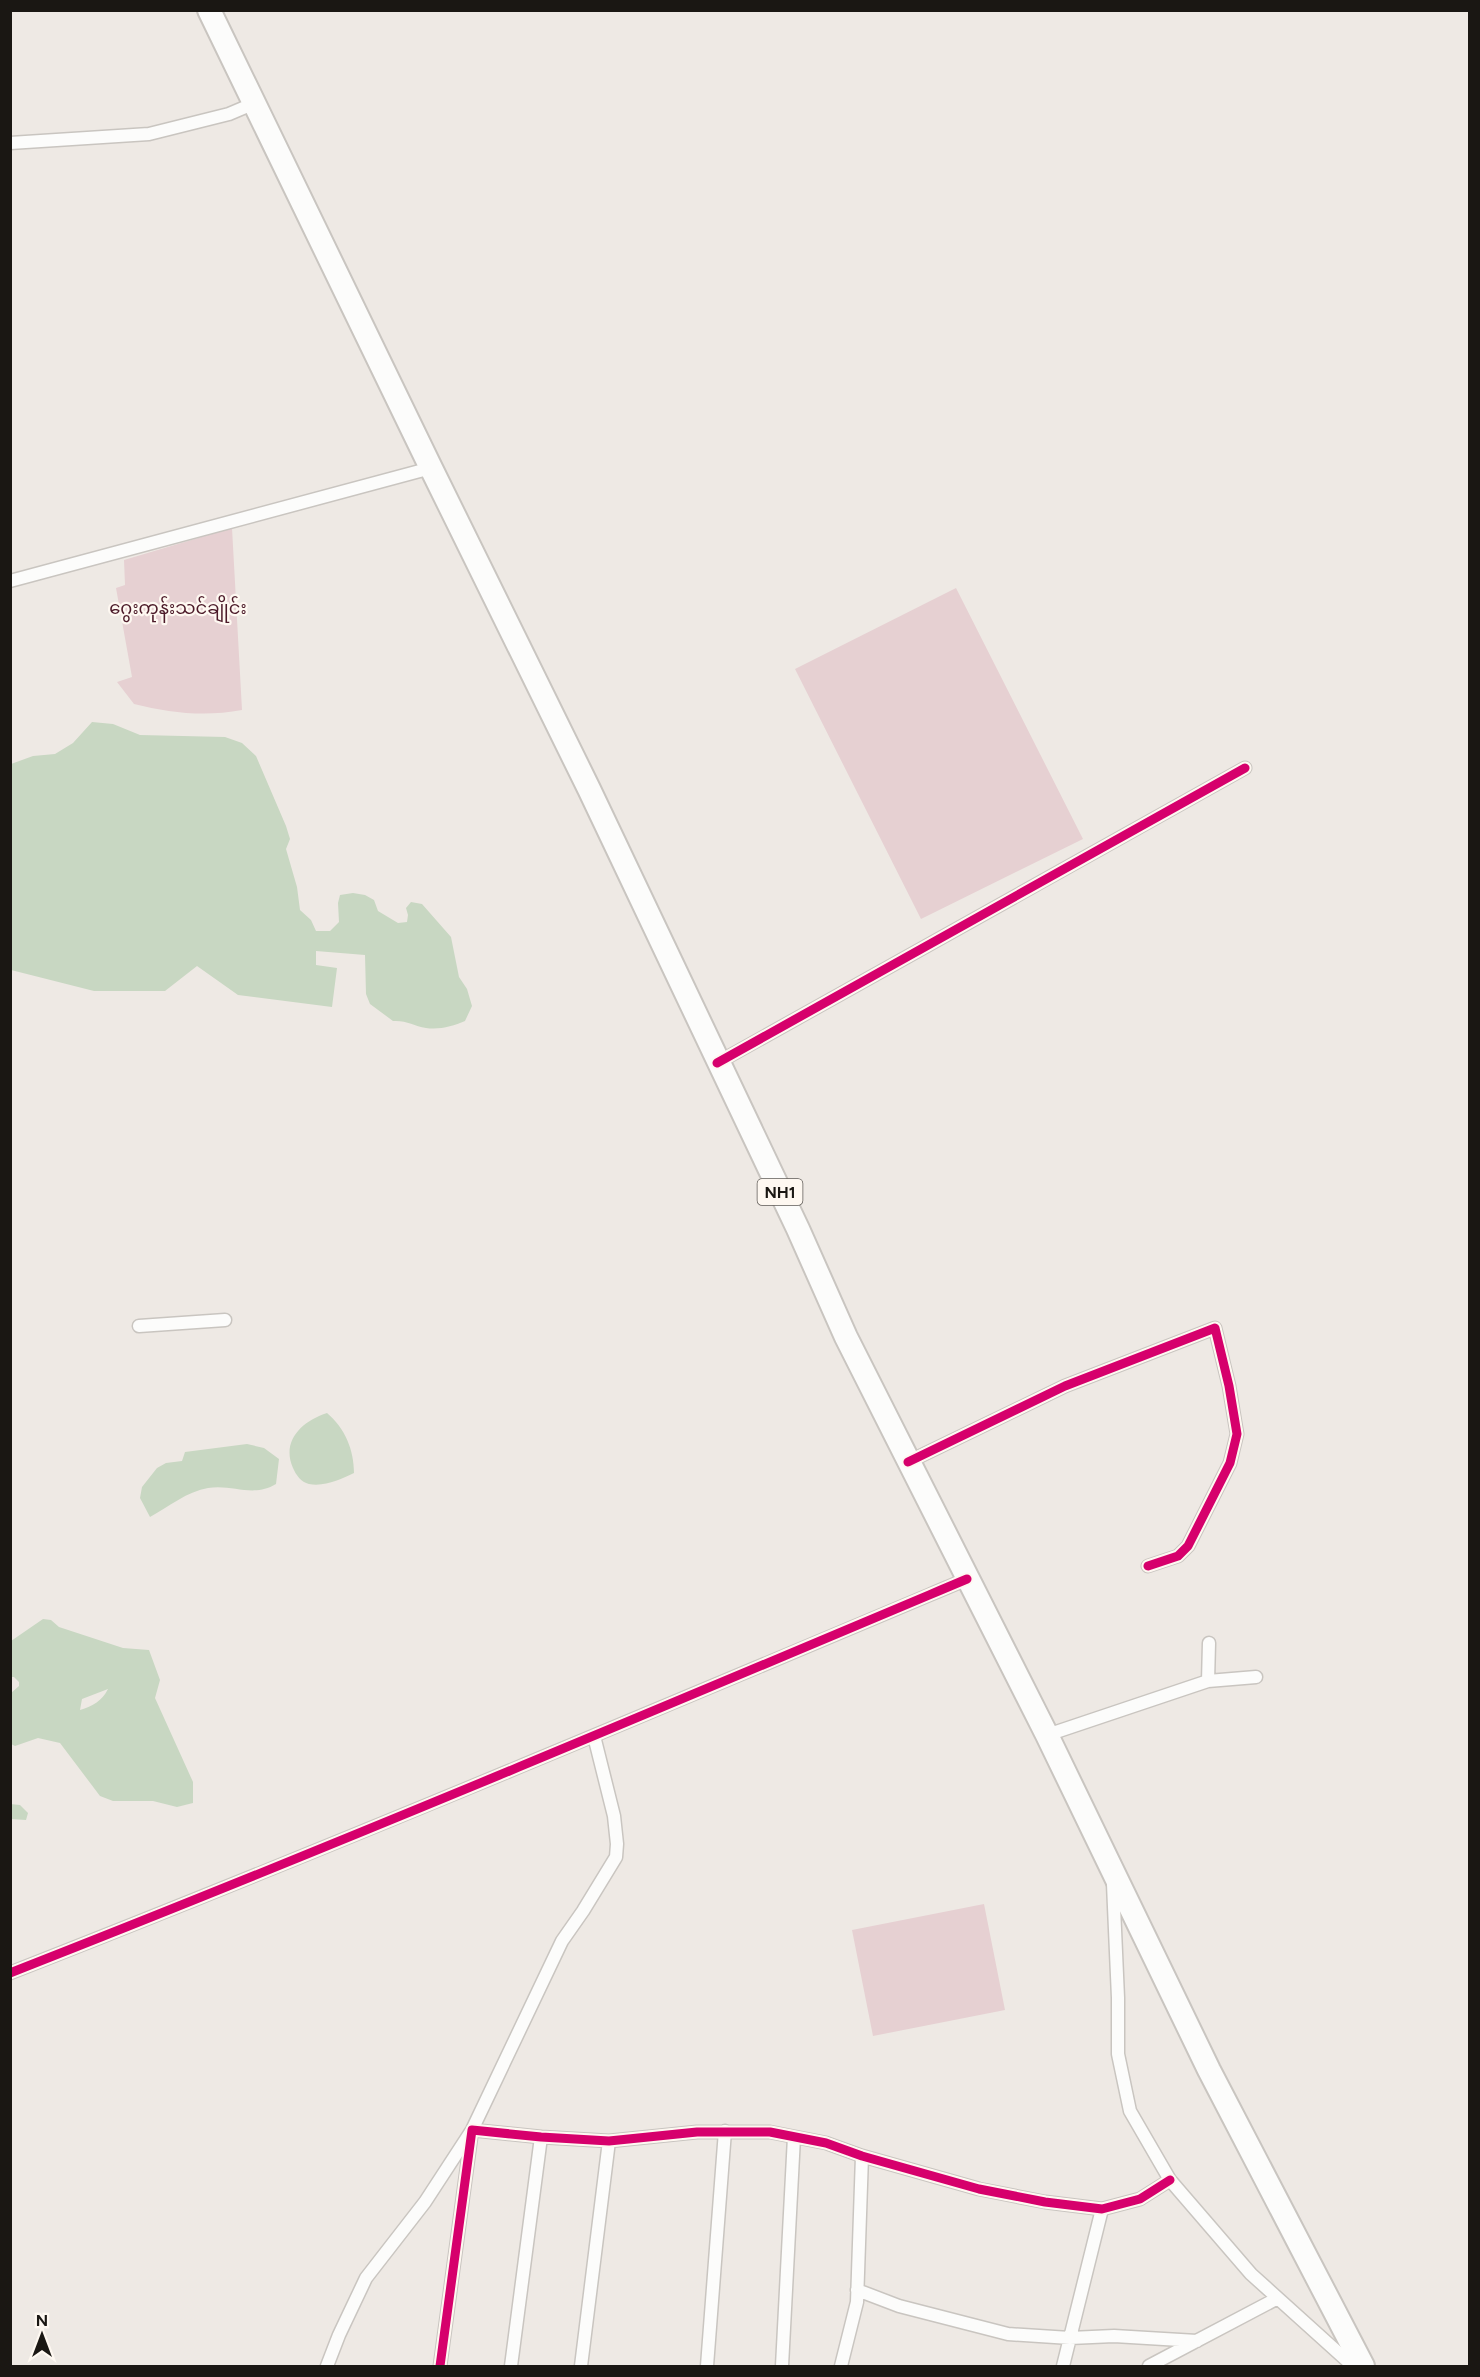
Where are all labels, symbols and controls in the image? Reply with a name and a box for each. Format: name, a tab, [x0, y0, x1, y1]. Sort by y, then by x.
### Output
park label: ဂွေးကုန်းသင်ချိုင်း	[109, 594, 247, 623]
road number: NH1	[758, 1179, 802, 1205]
north arrow	[12, 2305, 72, 2365]
text: N	[36, 2311, 48, 2330]

